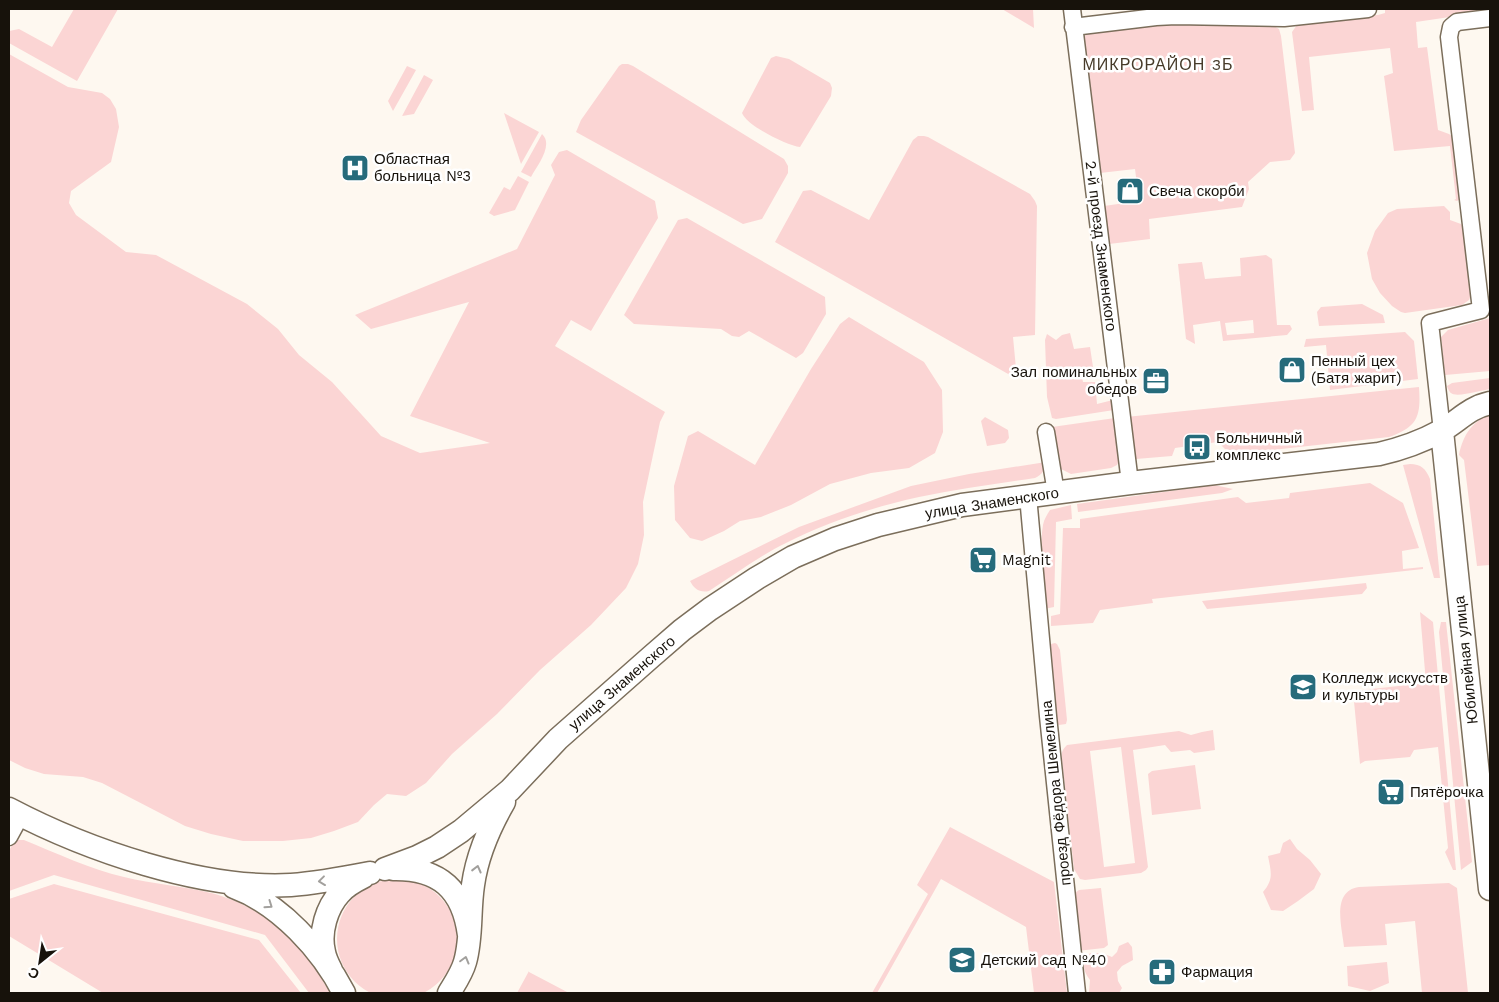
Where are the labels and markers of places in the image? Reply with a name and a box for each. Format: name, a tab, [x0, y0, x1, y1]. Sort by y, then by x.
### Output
place label: Областная больница №3	[374, 150, 471, 185]
hospital icon: Областная больница №3	[340, 153, 370, 183]
shop icon: Свеча скорби	[1115, 176, 1145, 206]
place label: Свеча скорби	[1149, 182, 1245, 200]
place label: Пенный цех (Батя жарит)	[1311, 352, 1401, 387]
shop icon: Пенный цех (Батя жарит)	[1277, 355, 1307, 385]
place label: Зал поминальных обедов	[1011, 363, 1137, 398]
office icon: Зал поминальных обедов	[1141, 366, 1171, 396]
place label: Больничный комплекс	[1216, 429, 1302, 464]
bus stop icon: Больничный комплекс	[1182, 432, 1212, 462]
supermarket icon: Magnit	[968, 545, 998, 575]
place label: Magnit	[1002, 551, 1051, 569]
place label: Колледж искусств и культуры	[1322, 669, 1448, 704]
school or university icon: Колледж искусств и культуры	[1288, 672, 1318, 702]
supermarket icon: Пятёрочка	[1376, 777, 1406, 807]
place label: Пятёрочка	[1410, 783, 1484, 801]
school or university icon: Детский сад №40	[947, 945, 977, 975]
place label: Детский сад №40	[981, 951, 1106, 969]
pharmacy icon: Фармация	[1147, 957, 1177, 987]
place label: Фармация	[1181, 963, 1253, 981]

